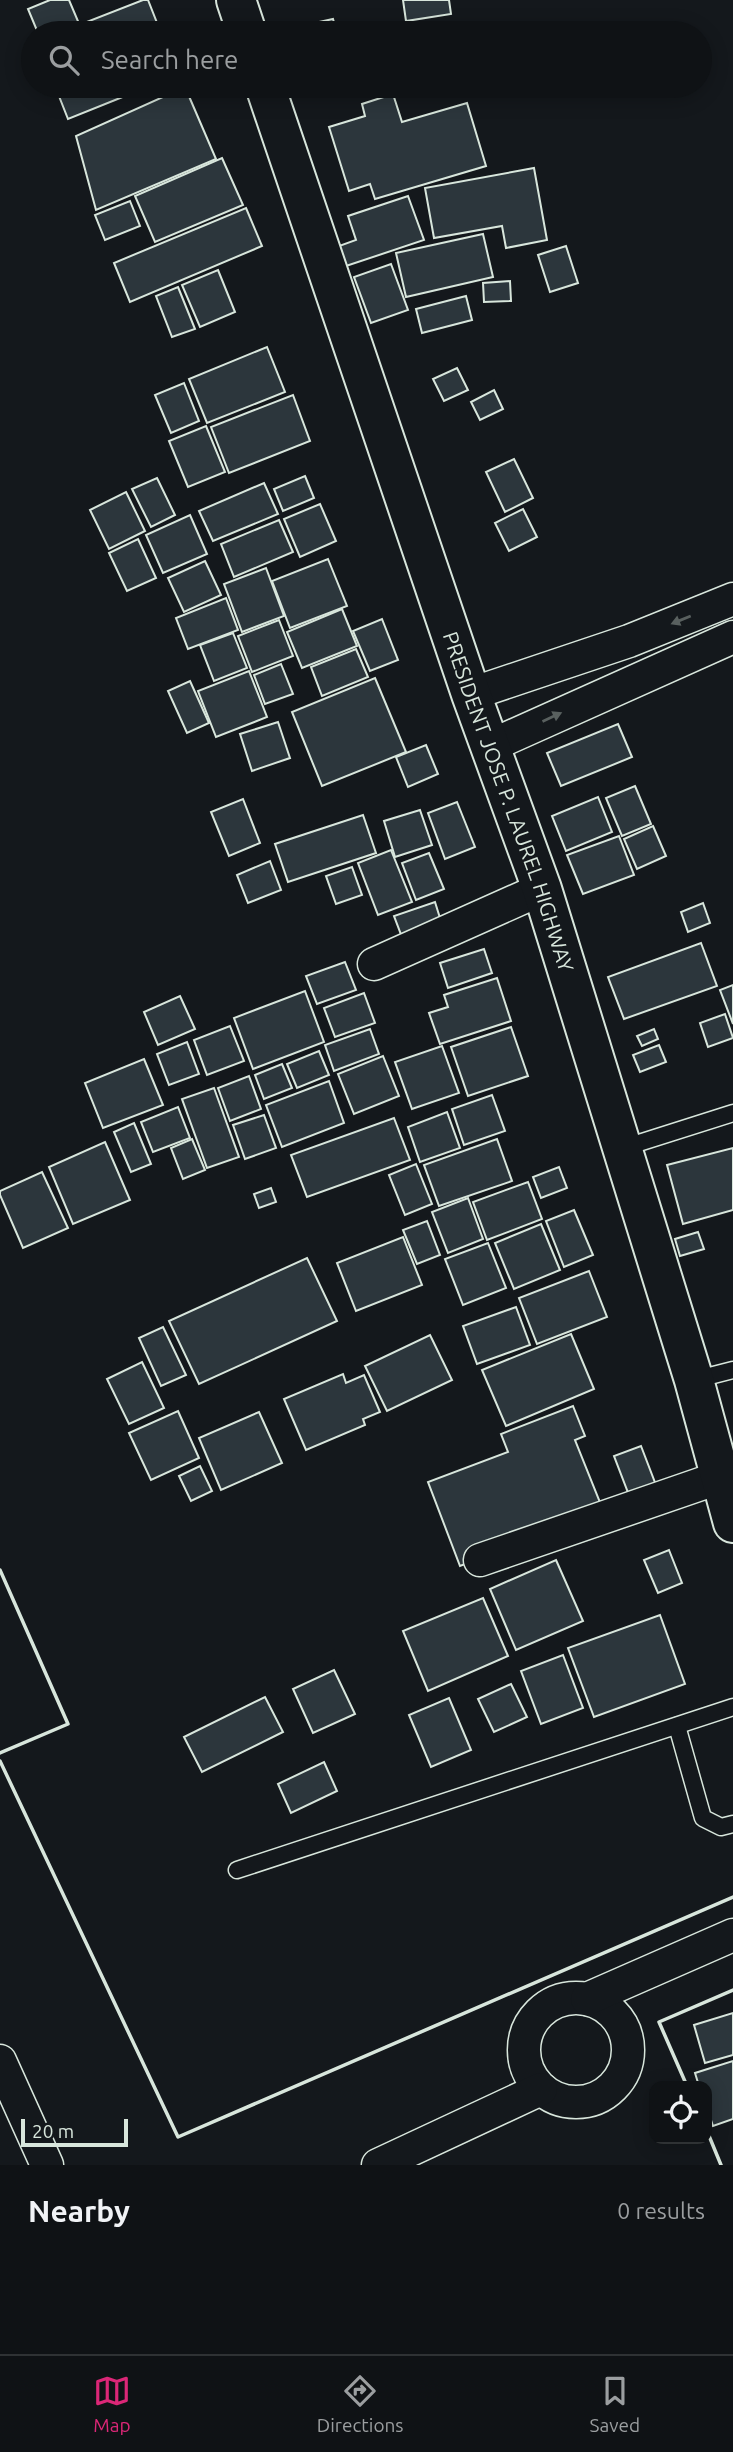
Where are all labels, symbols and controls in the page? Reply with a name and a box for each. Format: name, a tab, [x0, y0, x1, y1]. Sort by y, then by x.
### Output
search box	[21, 21, 712, 98]
icon: search	[45, 41, 83, 79]
text: Search here	[101, 45, 238, 74]
one-way arrow	[671, 615, 692, 626]
street label: PRESIDENT JOSE P. LAUREL HIGHWAY	[439, 628, 579, 975]
one-way arrow	[542, 711, 562, 723]
map controls	[649, 2081, 712, 2144]
button: locate	[649, 2081, 712, 2144]
scale bar	[21, 2116, 128, 2148]
text: 20 m	[32, 2120, 74, 2142]
text: Nearby	[28, 2194, 130, 2228]
text: 0 results	[617, 2198, 705, 2223]
tab: Map	[93, 2372, 131, 2436]
tab: Directions	[317, 2372, 404, 2436]
tab: Saved	[589, 2372, 640, 2436]

